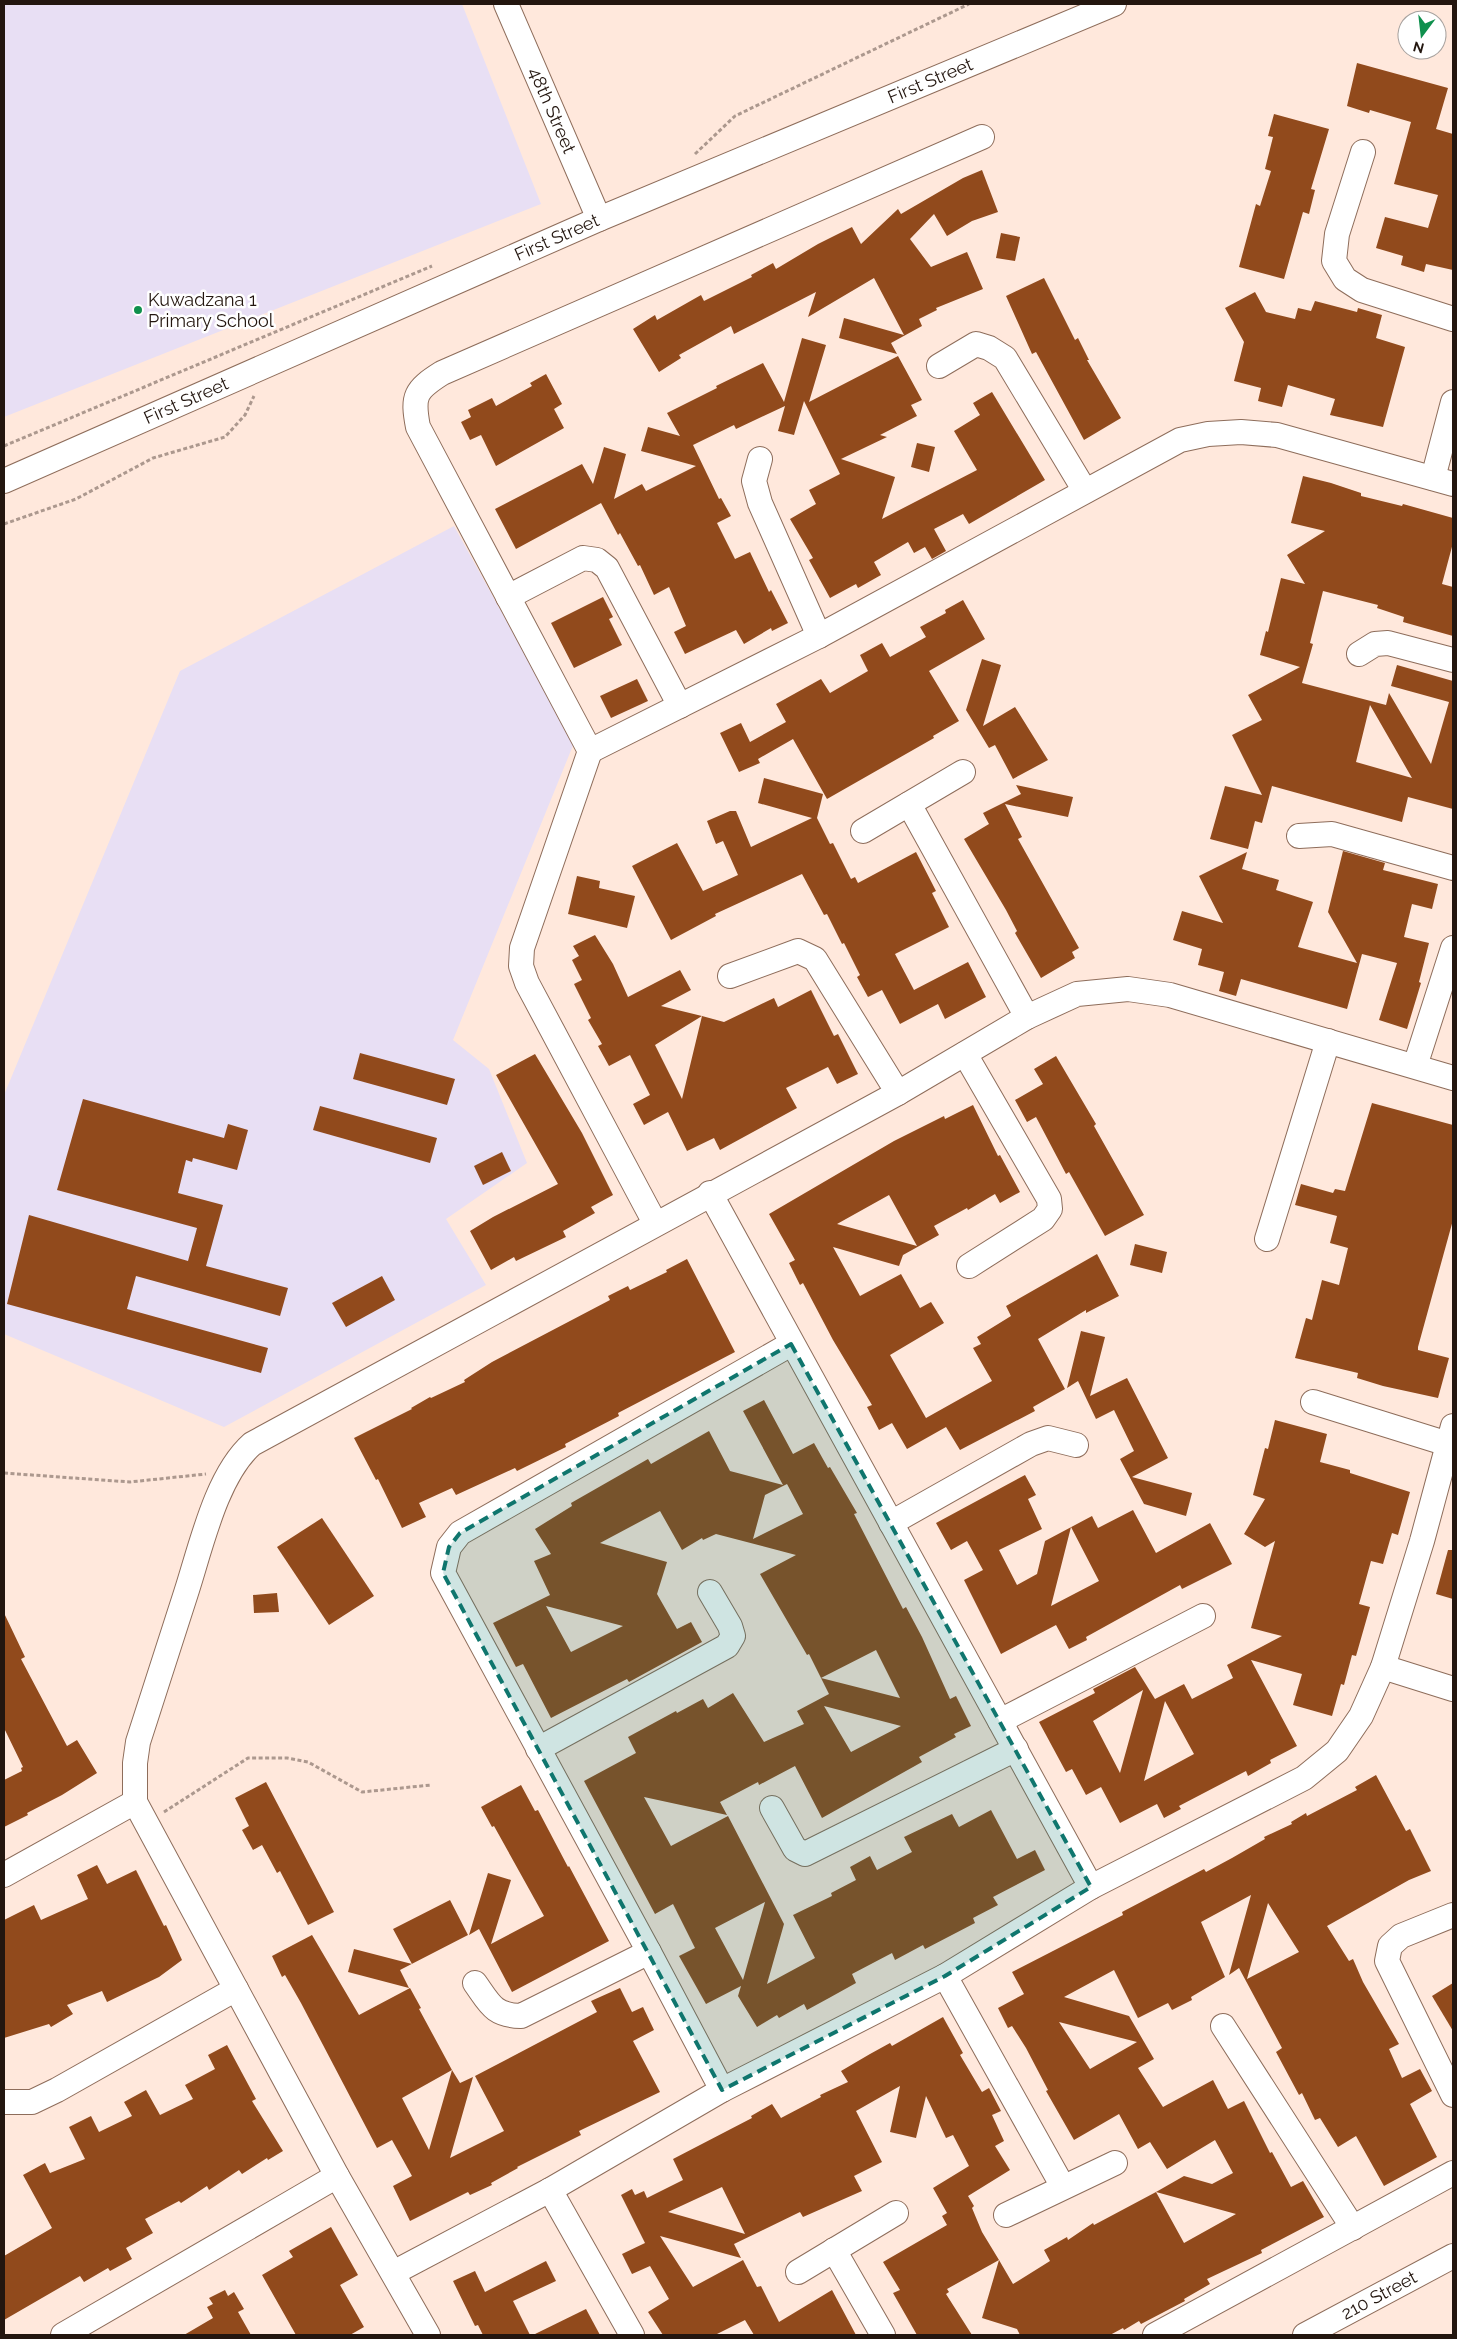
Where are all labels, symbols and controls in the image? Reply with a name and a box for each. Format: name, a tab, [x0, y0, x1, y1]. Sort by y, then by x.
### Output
north arrow	[1397, 10, 1447, 60]
text: N	[1411, 38, 1426, 57]
street label: First Street	[884, 53, 976, 107]
street label: 48th Street	[525, 64, 580, 156]
street label: First Street	[511, 209, 602, 265]
place label: Kuwadzana 1 Primary School	[148, 289, 274, 331]
marker: Kuwadzana 1 Primary School	[132, 304, 144, 316]
street label: First Street	[140, 373, 231, 428]
street label: 210 Street	[1337, 2266, 1420, 2324]

